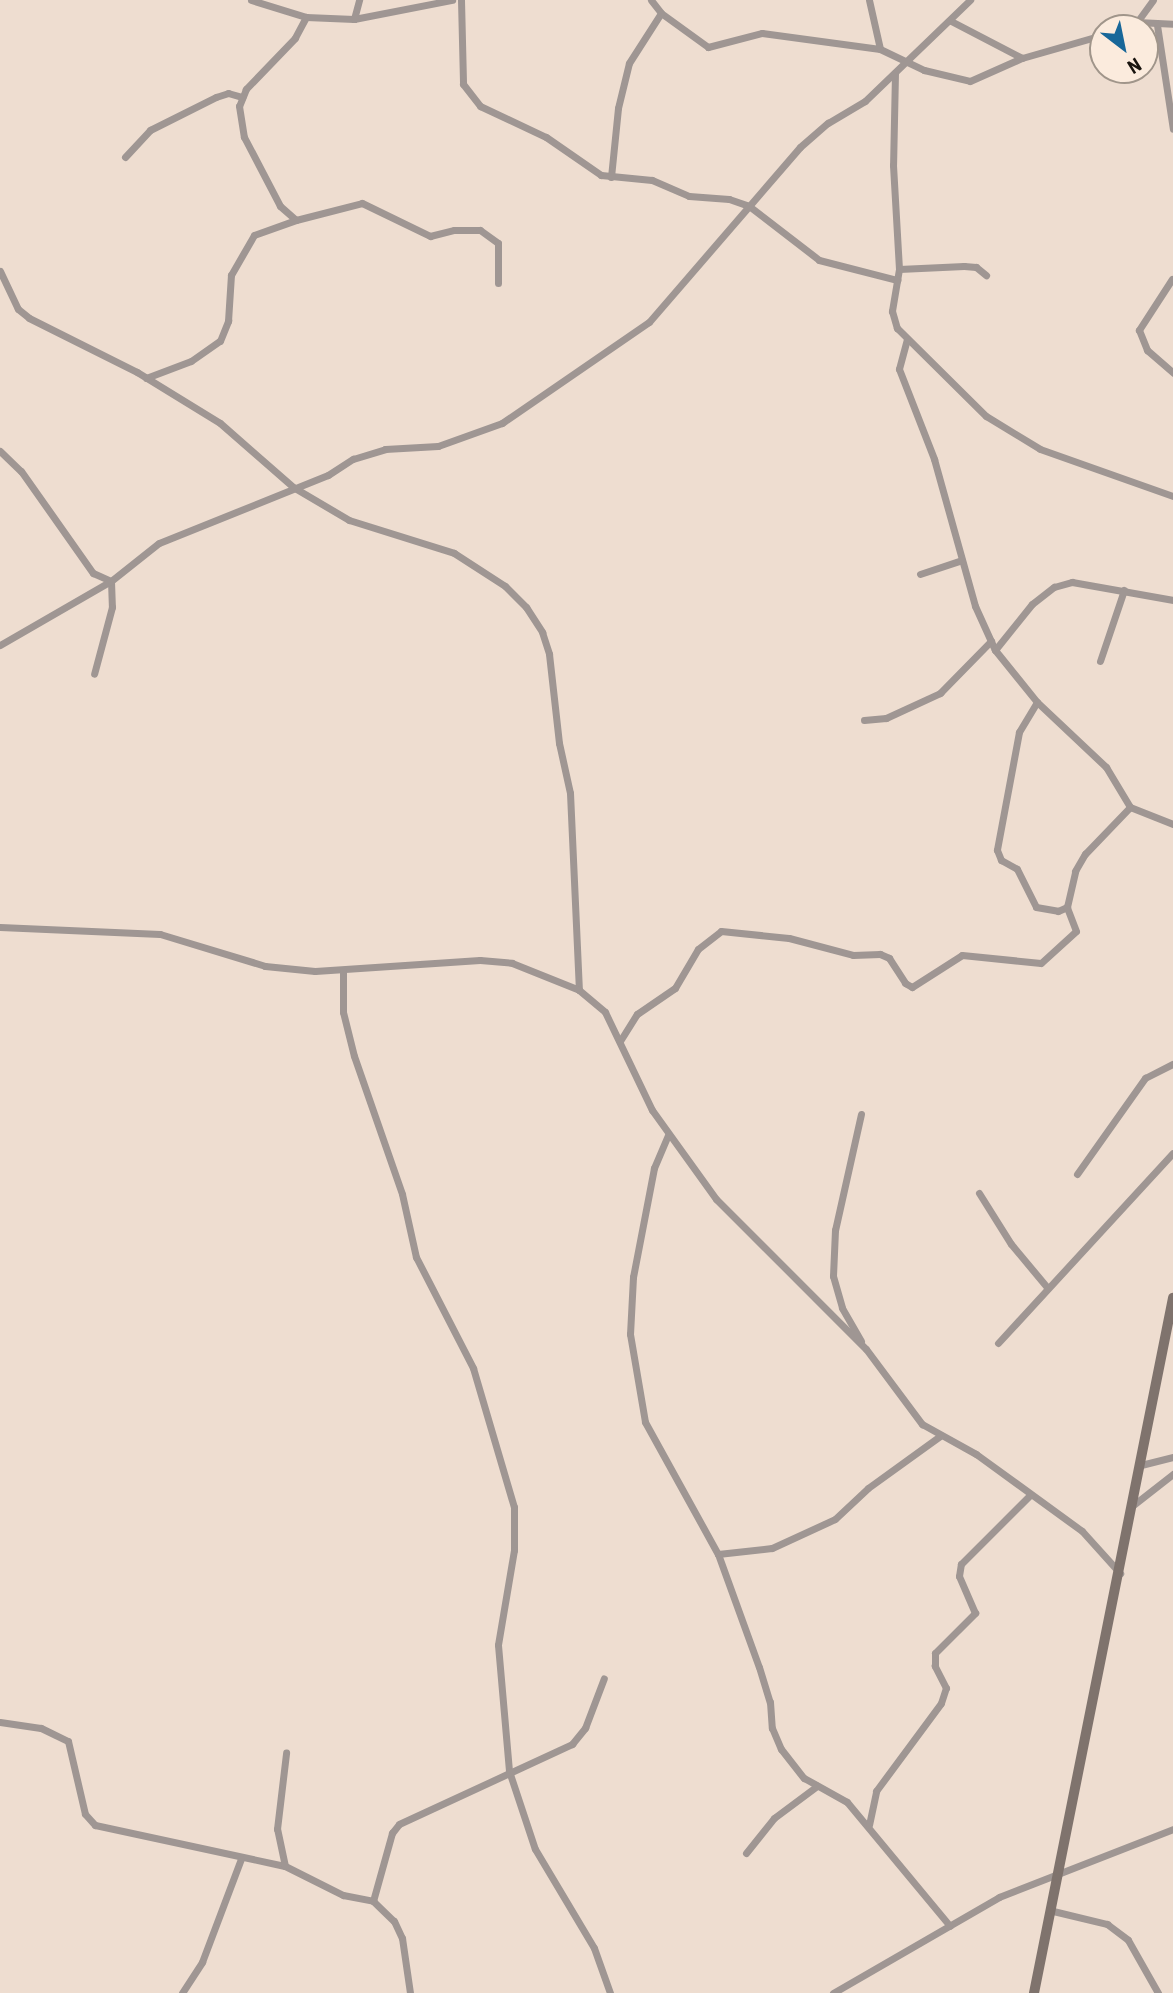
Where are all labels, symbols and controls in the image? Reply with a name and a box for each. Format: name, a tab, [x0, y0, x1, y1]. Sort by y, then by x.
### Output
north arrow	[1089, 14, 1159, 84]
text: N	[1123, 53, 1145, 78]

